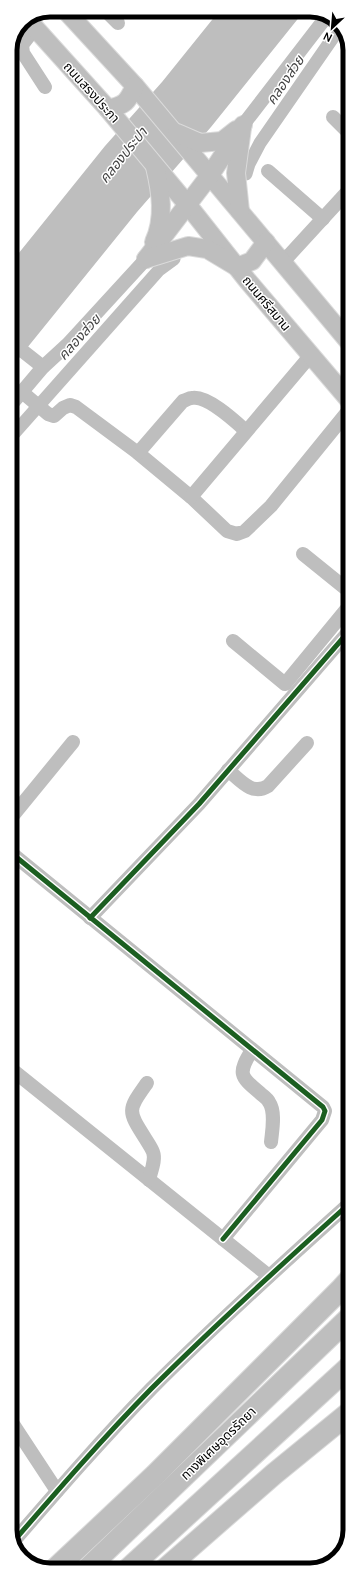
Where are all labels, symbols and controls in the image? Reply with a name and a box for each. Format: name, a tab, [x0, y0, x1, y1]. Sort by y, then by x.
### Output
north arrow	[312, 8, 352, 48]
text: N	[320, 29, 334, 46]
water label: คลองส่วย	[261, 50, 309, 108]
street label: ถนนสรงประภา	[60, 58, 124, 126]
water label: คลองประปา	[94, 122, 152, 186]
street label: ถนนศรีสมาน	[239, 272, 295, 334]
water label: คลองส่วย	[53, 308, 105, 364]
street label: ทางพิเศษอุดรรัถยา	[176, 1402, 260, 1484]

